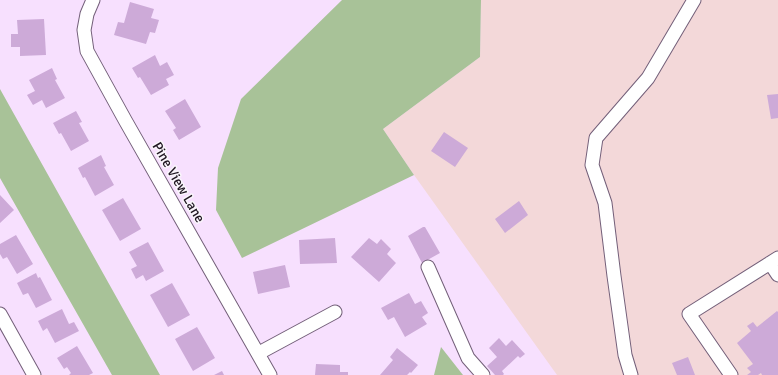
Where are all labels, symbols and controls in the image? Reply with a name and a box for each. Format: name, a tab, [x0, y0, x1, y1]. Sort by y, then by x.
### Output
street label: Pine View Lane	[149, 139, 208, 226]

